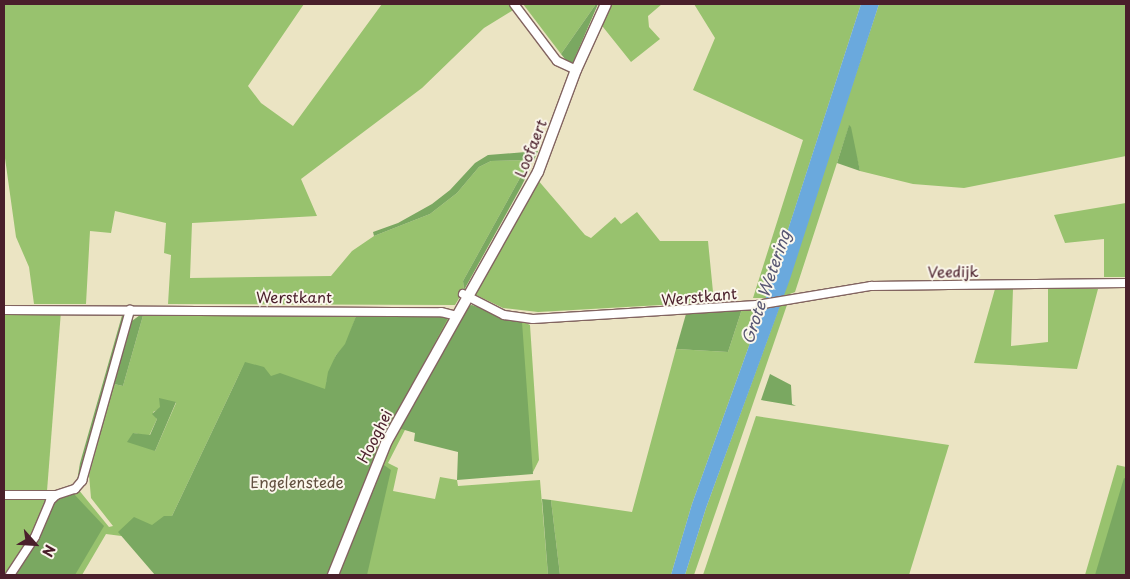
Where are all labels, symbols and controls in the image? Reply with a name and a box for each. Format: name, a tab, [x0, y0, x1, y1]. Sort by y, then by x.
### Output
street label: Loofaert	[510, 116, 550, 180]
water label: Grote Wetering	[737, 228, 793, 346]
street label: Veedijk	[927, 262, 979, 280]
street label: Werstkant	[660, 284, 738, 308]
street label: Werstkant	[256, 288, 332, 306]
street label: Hooghei	[353, 406, 395, 466]
park label: Engelenstede	[250, 473, 344, 491]
north arrow	[10, 519, 60, 569]
text: N	[37, 541, 61, 560]

